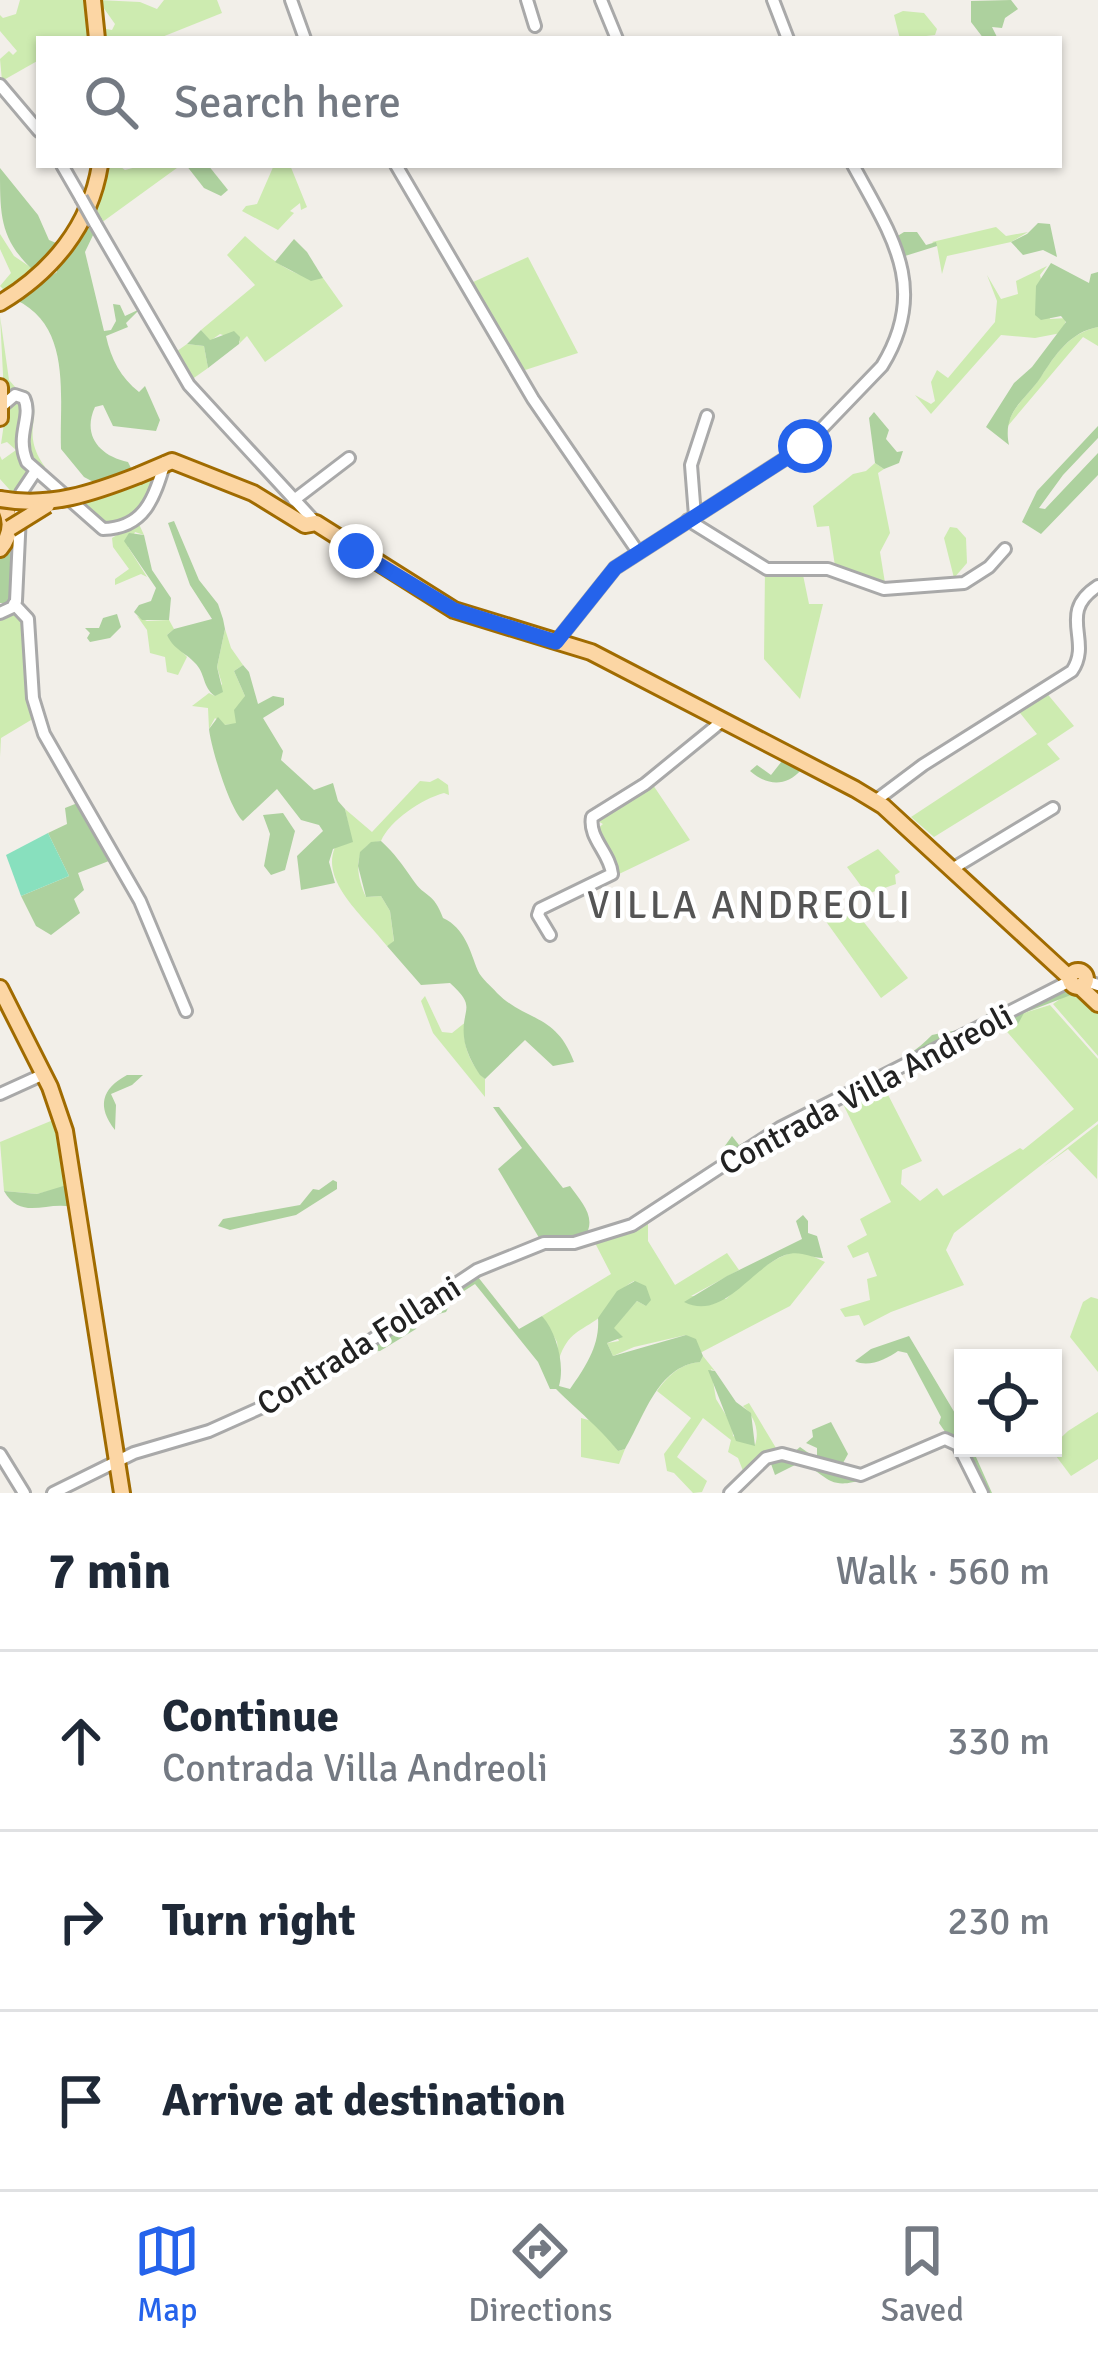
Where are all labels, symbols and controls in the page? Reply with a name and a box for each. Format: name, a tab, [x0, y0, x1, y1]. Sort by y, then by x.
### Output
search box	[36, 36, 1062, 168]
icon: search	[78, 69, 144, 135]
text: Search here	[174, 75, 401, 130]
route start	[778, 419, 832, 473]
route end	[329, 524, 383, 578]
district label: VILLA ANDREOLI	[587, 881, 913, 929]
street label: Contrada Villa Andreoli	[712, 995, 1020, 1185]
street label: Contrada Follani	[250, 1267, 468, 1425]
map controls	[954, 1349, 1062, 1457]
button: locate	[954, 1349, 1062, 1457]
text: 7 min	[48, 1540, 171, 1603]
text: Walk · 560 m	[836, 1547, 1050, 1595]
text: Continue	[162, 1689, 339, 1744]
icon: ahead	[48, 1708, 114, 1774]
text: 330 m	[947, 1717, 1050, 1765]
text: Contrada Villa Andreoli	[162, 1744, 548, 1792]
icon: right	[48, 1888, 114, 1954]
text: Turn right	[162, 1893, 356, 1948]
text: 230 m	[947, 1897, 1050, 1945]
icon: arrive	[48, 2068, 114, 2134]
text: Arrive at destination	[162, 2073, 566, 2128]
tab: Map	[134, 2218, 200, 2331]
tab: Directions	[468, 2218, 613, 2331]
tab: Saved	[881, 2218, 964, 2331]

